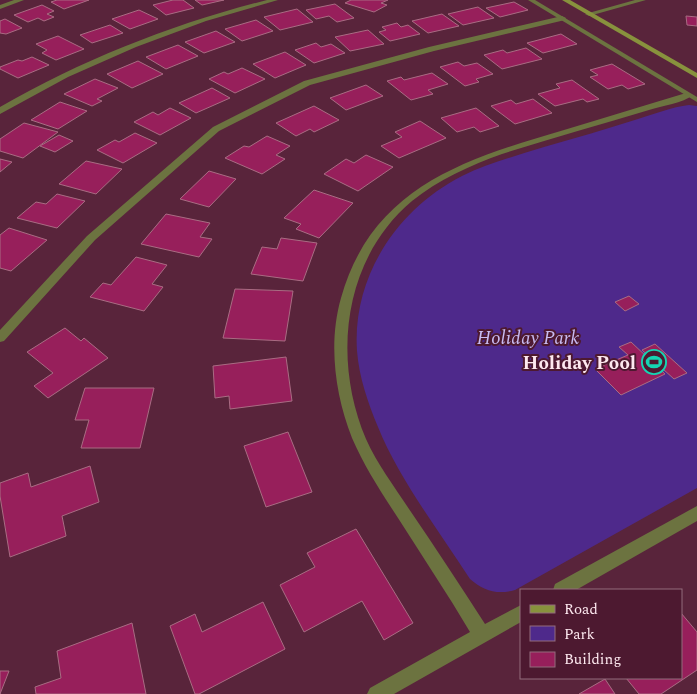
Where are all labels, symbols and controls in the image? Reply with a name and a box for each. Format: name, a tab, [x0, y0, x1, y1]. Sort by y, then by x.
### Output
park label: Holiday Park	[477, 324, 579, 353]
place label: Holiday Pool	[523, 349, 636, 378]
sports icon: Holiday Pool	[641, 349, 667, 375]
legend	[520, 589, 682, 679]
text: Road	[564, 598, 598, 621]
text: Park	[564, 623, 595, 646]
text: Building	[564, 648, 621, 671]

